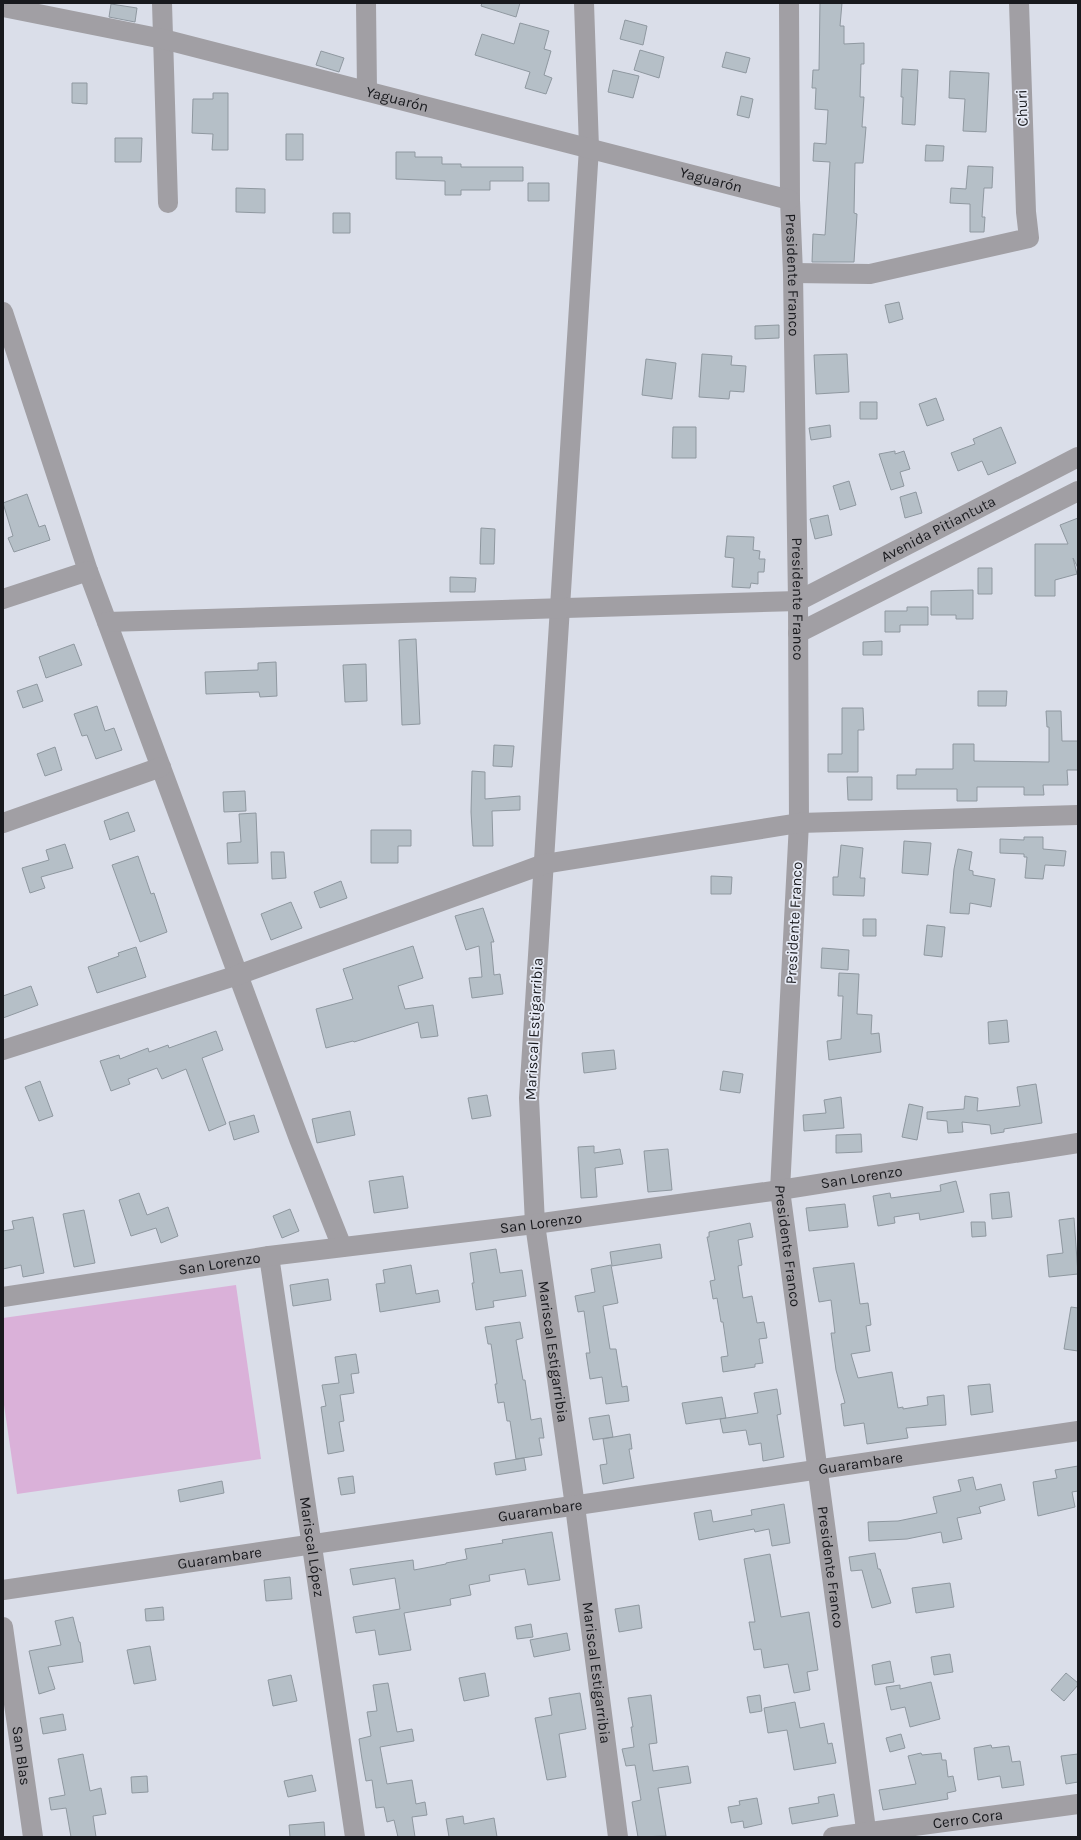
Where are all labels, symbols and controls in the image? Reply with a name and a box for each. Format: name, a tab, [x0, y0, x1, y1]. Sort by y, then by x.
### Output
street label: Yaguarón	[364, 82, 431, 116]
street label: Churi	[1012, 89, 1032, 127]
street label: Yaguarón	[678, 163, 744, 196]
street label: Presidente Franco	[782, 213, 803, 337]
street label: Avenida Pitiantuta	[878, 492, 999, 566]
street label: Presidente Franco	[788, 537, 807, 660]
street label: Presidente Franco	[782, 861, 806, 985]
street label: Mariscal Estigarribia	[521, 957, 547, 1101]
street label: San Lorenzo	[819, 1162, 904, 1192]
street label: Presidente Franco	[771, 1184, 805, 1308]
street label: San Lorenzo	[499, 1209, 583, 1237]
street label: San Lorenzo	[177, 1248, 262, 1279]
street label: Mariscal Estigarribia	[534, 1280, 572, 1424]
street label: Guarambare	[817, 1448, 904, 1478]
street label: Mariscal López	[296, 1495, 328, 1598]
street label: Guarambare	[497, 1495, 584, 1526]
street label: Presidente Franco	[814, 1505, 848, 1629]
street label: Guarambare	[176, 1543, 263, 1573]
street label: Mariscal Estigarribia	[579, 1601, 615, 1745]
street label: San Blas	[8, 1725, 35, 1786]
street label: Cerro Cora	[932, 1805, 1004, 1832]

